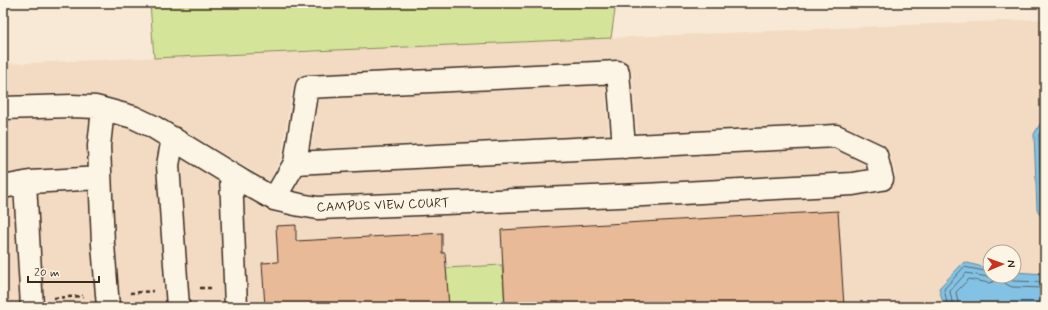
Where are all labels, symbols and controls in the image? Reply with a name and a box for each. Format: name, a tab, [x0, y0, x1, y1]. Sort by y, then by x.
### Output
street label: CAMPUS VIEW COURT	[316, 195, 450, 216]
north arrow	[982, 244, 1022, 284]
scale bar	[28, 258, 99, 284]
text: N	[1004, 260, 1018, 268]
text: 20 m	[34, 265, 60, 281]

